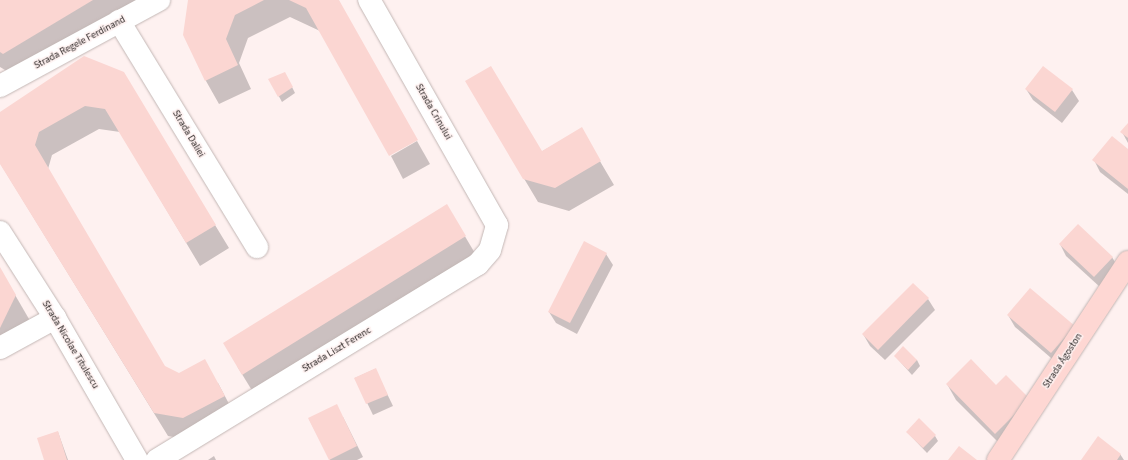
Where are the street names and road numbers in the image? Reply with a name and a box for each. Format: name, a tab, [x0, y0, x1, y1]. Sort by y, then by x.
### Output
street label: Strada Regele Ferdinand	[32, 14, 128, 72]
street label: Strada Crinului	[412, 82, 454, 142]
street label: Strada Daliei	[169, 108, 207, 160]
street label: Strada Nicolae Titulescu	[39, 299, 101, 391]
street label: Strada Liszt Ferenc	[300, 325, 374, 375]
street label: Strada Ágoston	[1041, 331, 1085, 391]

